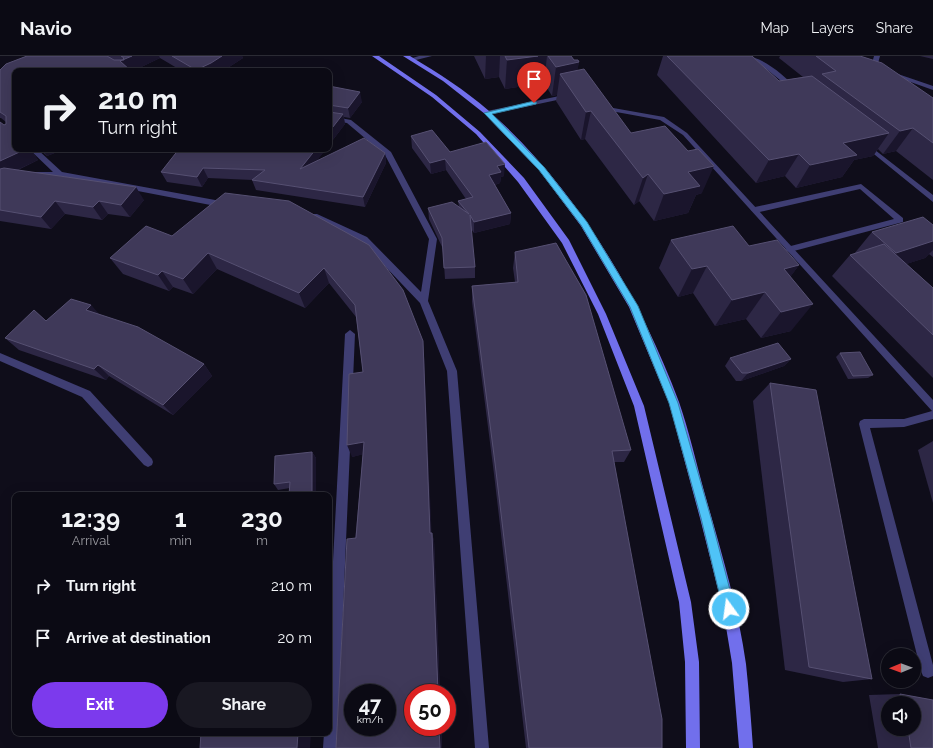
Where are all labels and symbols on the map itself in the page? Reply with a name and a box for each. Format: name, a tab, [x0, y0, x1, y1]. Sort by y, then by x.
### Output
pin	[517, 62, 551, 103]
position arrow	[708, 588, 750, 630]
north arrow	[881, 648, 921, 688]
speed limit sign: 50	[404, 684, 456, 736]

